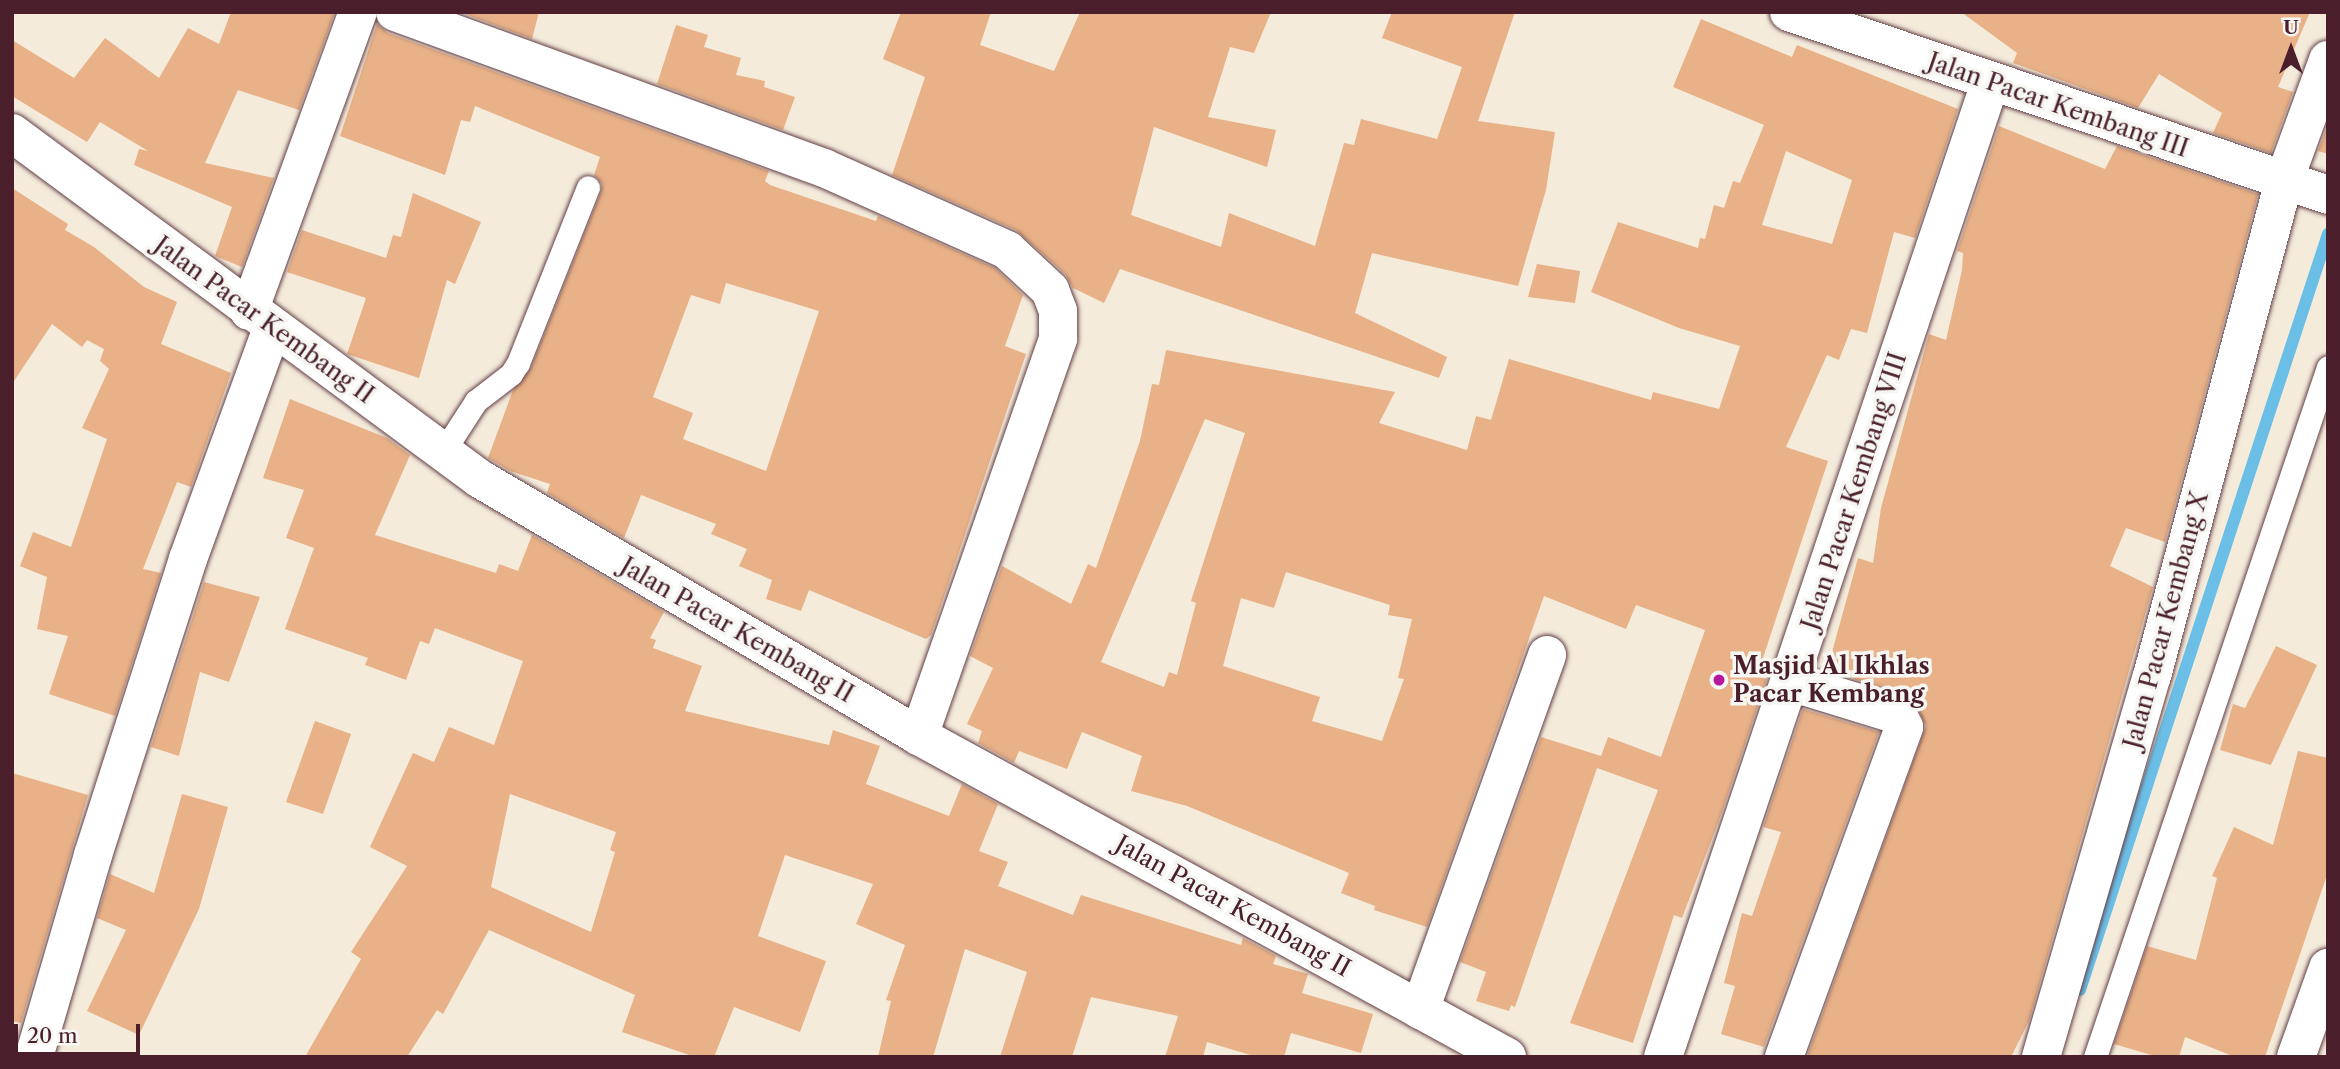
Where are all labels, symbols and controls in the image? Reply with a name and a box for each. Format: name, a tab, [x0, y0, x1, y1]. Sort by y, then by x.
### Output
north arrow	[2256, 14, 2326, 84]
text: U	[2283, 16, 2299, 39]
street label: Jalan Pacar Kembang III	[1924, 47, 2192, 163]
street label: Jalan Pacar Kembang II	[148, 230, 380, 410]
street label: Jalan Pacar Kembang VIII	[1795, 348, 1913, 634]
street label: Jalan Pacar Kembang X	[2118, 488, 2214, 752]
street label: Jalan Pacar Kembang II	[615, 551, 859, 709]
place label: Masjid Al Ikhlas Pacar Kembang	[1733, 652, 1931, 708]
marker: Masjid Al Ikhlas Pacar Kembang	[1711, 672, 1727, 688]
street label: Jalan Pacar Kembang II	[1110, 829, 1356, 983]
scale bar	[18, 1010, 144, 1054]
text: 20 m	[27, 1023, 78, 1048]

